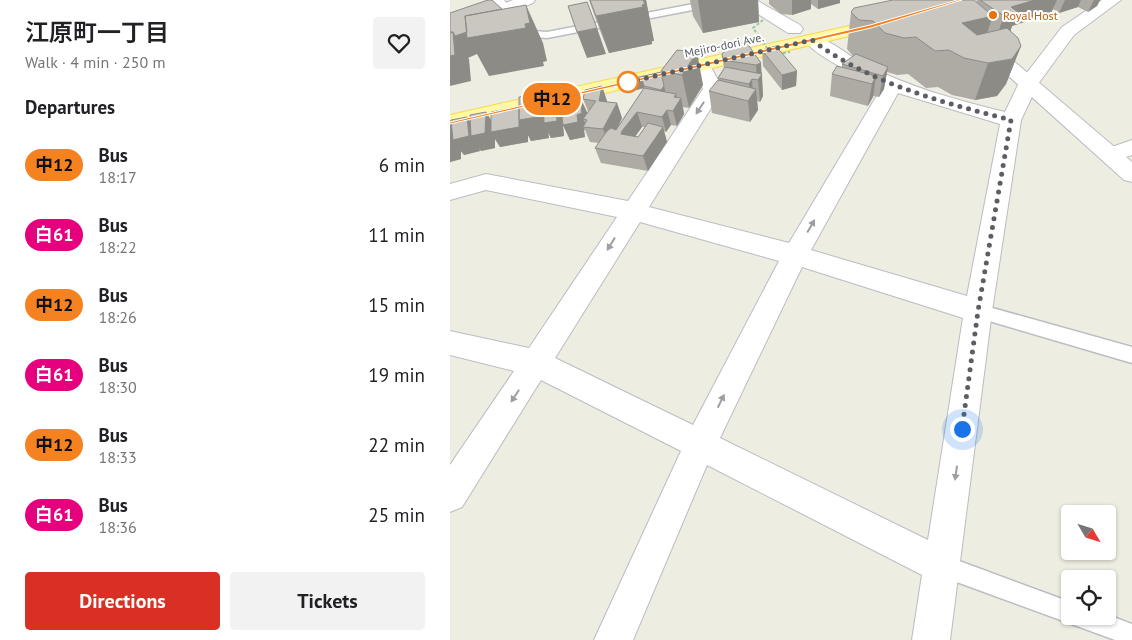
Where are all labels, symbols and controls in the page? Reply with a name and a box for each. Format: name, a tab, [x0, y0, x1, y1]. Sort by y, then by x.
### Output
place label: Royal Host	[1003, 8, 1058, 23]
marker: Royal Host	[987, 9, 999, 21]
text: 江原町一丁目	[25, 17, 169, 48]
button: heart	[373, 17, 425, 69]
street label: Mejiro-dori Ave.	[683, 29, 765, 61]
text: Walk · 4 min · 250 m	[25, 52, 165, 72]
unlabelled marker	[617, 71, 639, 93]
line badge: 中12	[523, 83, 581, 115]
text: 中12	[533, 87, 571, 110]
text: Departures	[25, 95, 115, 119]
one-way arrow	[695, 101, 705, 114]
text: Bus	[98, 143, 128, 167]
text: 中12	[35, 153, 73, 176]
text: 6 min	[379, 153, 425, 177]
text: 18:17	[98, 167, 137, 187]
text: Bus	[98, 213, 128, 237]
one-way arrow	[807, 218, 815, 233]
text: 白61	[35, 223, 73, 246]
text: 11 min	[368, 223, 425, 247]
text: 18:22	[98, 237, 137, 257]
one-way arrow	[607, 237, 616, 250]
text: Bus	[98, 283, 128, 307]
text: 中12	[35, 293, 73, 316]
text: 15 min	[368, 293, 425, 317]
text: 18:26	[98, 307, 137, 327]
text: Bus	[98, 353, 128, 377]
text: 白61	[35, 363, 73, 386]
text: 19 min	[368, 363, 425, 387]
text: 18:30	[98, 377, 137, 397]
one-way arrow	[510, 389, 519, 402]
one-way arrow	[717, 394, 725, 409]
your location	[950, 417, 975, 442]
text: Bus	[98, 423, 128, 447]
text: 中12	[35, 433, 73, 456]
text: 22 min	[368, 433, 425, 457]
text: 18:33	[98, 447, 137, 467]
one-way arrow	[951, 466, 959, 482]
text: Bus	[98, 493, 128, 517]
text: 白61	[35, 503, 73, 526]
text: 25 min	[368, 503, 425, 527]
north arrow	[1061, 505, 1116, 560]
map controls	[1061, 505, 1116, 625]
text: 18:36	[98, 517, 137, 537]
button: locate	[1061, 570, 1116, 625]
button: Directions	[25, 572, 220, 630]
button: Tickets	[230, 572, 425, 630]

